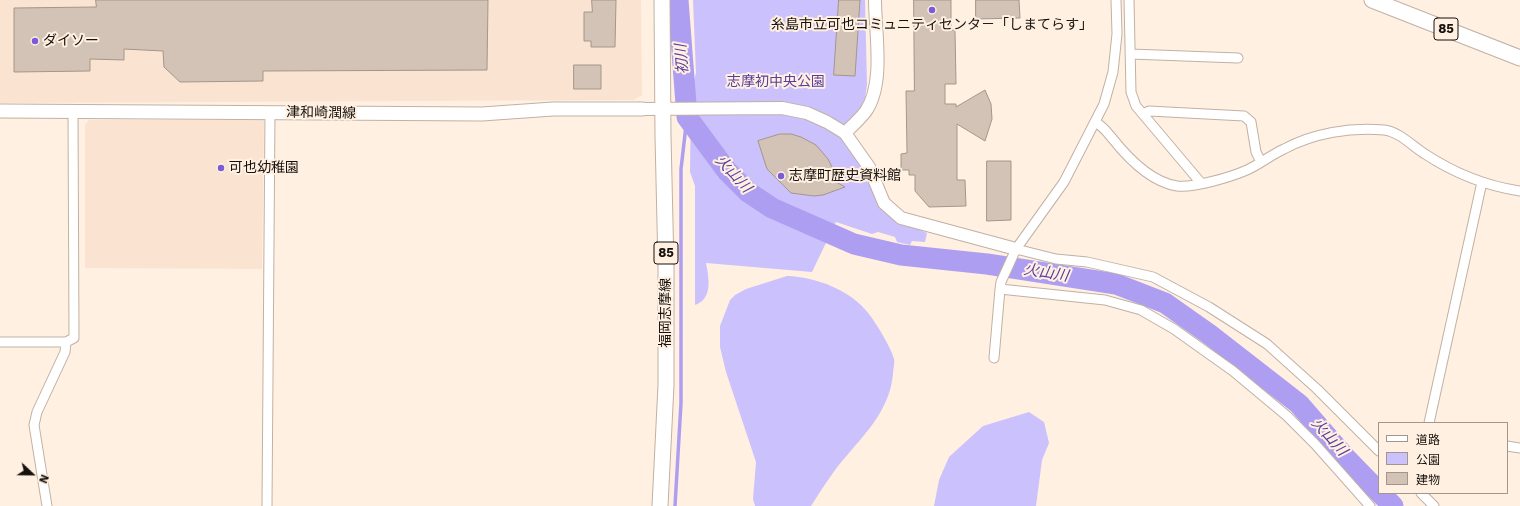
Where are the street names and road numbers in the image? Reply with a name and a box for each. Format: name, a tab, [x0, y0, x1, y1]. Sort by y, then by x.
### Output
road number: 85	[1434, 18, 1458, 40]
street label: 津和崎潤線	[286, 104, 356, 122]
road number: 85	[654, 242, 678, 264]
street label: 福岡志摩線	[658, 278, 674, 348]

